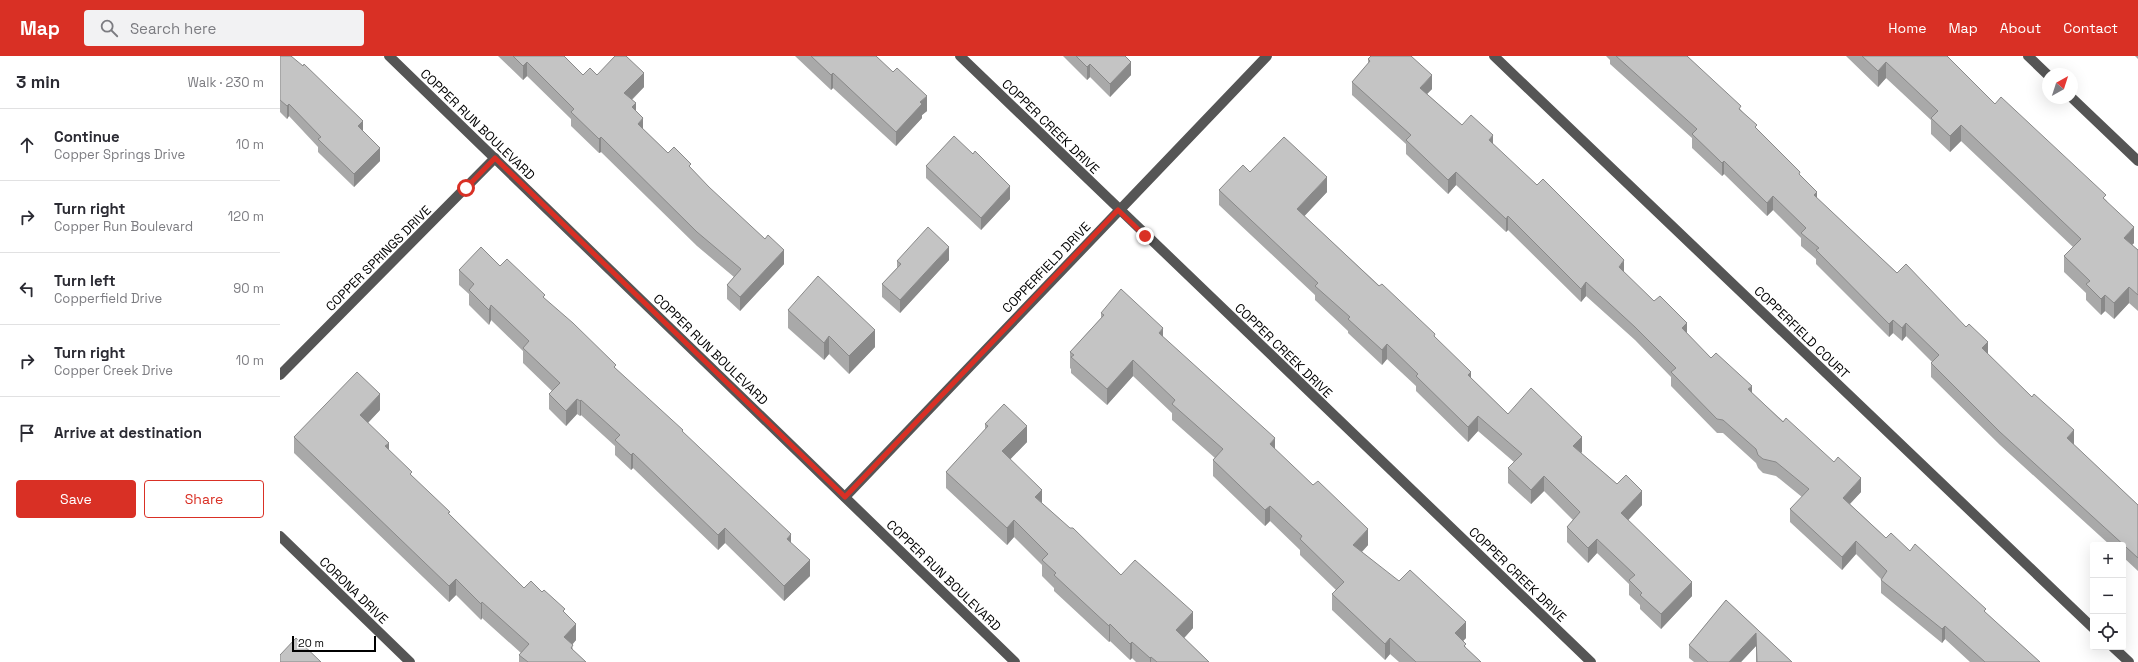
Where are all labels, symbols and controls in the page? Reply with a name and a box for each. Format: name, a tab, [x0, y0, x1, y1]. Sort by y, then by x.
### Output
search box	[84, 10, 364, 46]
text: Map	[20, 16, 60, 41]
icon: search	[98, 17, 120, 39]
text: Search here	[130, 19, 216, 38]
text: Home	[1888, 19, 1926, 37]
text: Map	[1948, 19, 1978, 37]
text: About	[2000, 19, 2041, 37]
text: Contact	[2063, 19, 2118, 37]
street label: COPPER RUN BOULEVARD	[417, 65, 539, 184]
north arrow	[2042, 68, 2078, 104]
text: 3 min	[16, 71, 60, 93]
text: Walk · 230 m	[187, 74, 264, 91]
street label: COPPER CREEK DRIVE	[998, 75, 1103, 177]
text: Continue	[54, 127, 120, 146]
icon: ahead	[16, 134, 38, 156]
text: 10 m	[236, 136, 264, 153]
text: Copper Springs Drive	[54, 146, 185, 163]
route start	[457, 179, 475, 197]
text: Turn right	[54, 199, 125, 218]
street label: COPPER SPRINGS DRIVE	[322, 202, 435, 315]
icon: right	[16, 206, 38, 228]
text: 120 m	[228, 208, 264, 225]
text: Copper Run Boulevard	[54, 218, 193, 235]
street label: COPPERFIELD DRIVE	[999, 218, 1094, 316]
route end	[1136, 227, 1154, 245]
text: Turn left	[54, 271, 116, 290]
icon: left	[16, 278, 38, 300]
text: 90 m	[233, 280, 264, 297]
street label: COPPERFIELD COURT	[1750, 282, 1853, 383]
text: Copperfield Drive	[54, 290, 162, 307]
street label: COPPER RUN BOULEVARD	[650, 290, 772, 409]
street label: COPPER CREEK DRIVE	[1231, 299, 1336, 401]
text: Turn right	[54, 343, 125, 362]
icon: right	[16, 350, 38, 372]
text: 10 m	[236, 352, 264, 369]
text: Copper Creek Drive	[54, 362, 173, 379]
icon: arrive	[16, 422, 38, 444]
text: Arrive at destination	[54, 423, 202, 442]
button: Save	[16, 480, 136, 518]
button: Share	[144, 480, 264, 518]
street label: COPPER RUN BOULEVARD	[883, 516, 1005, 635]
street label: COPPER CREEK DRIVE	[1465, 523, 1570, 625]
map controls	[2090, 542, 2126, 650]
button: +	[2090, 542, 2126, 578]
street label: CORONA DRIVE	[316, 553, 392, 627]
button: −	[2090, 578, 2126, 614]
button: locate	[2090, 614, 2126, 650]
scale bar	[292, 634, 376, 653]
text: 20 m	[298, 636, 324, 650]

